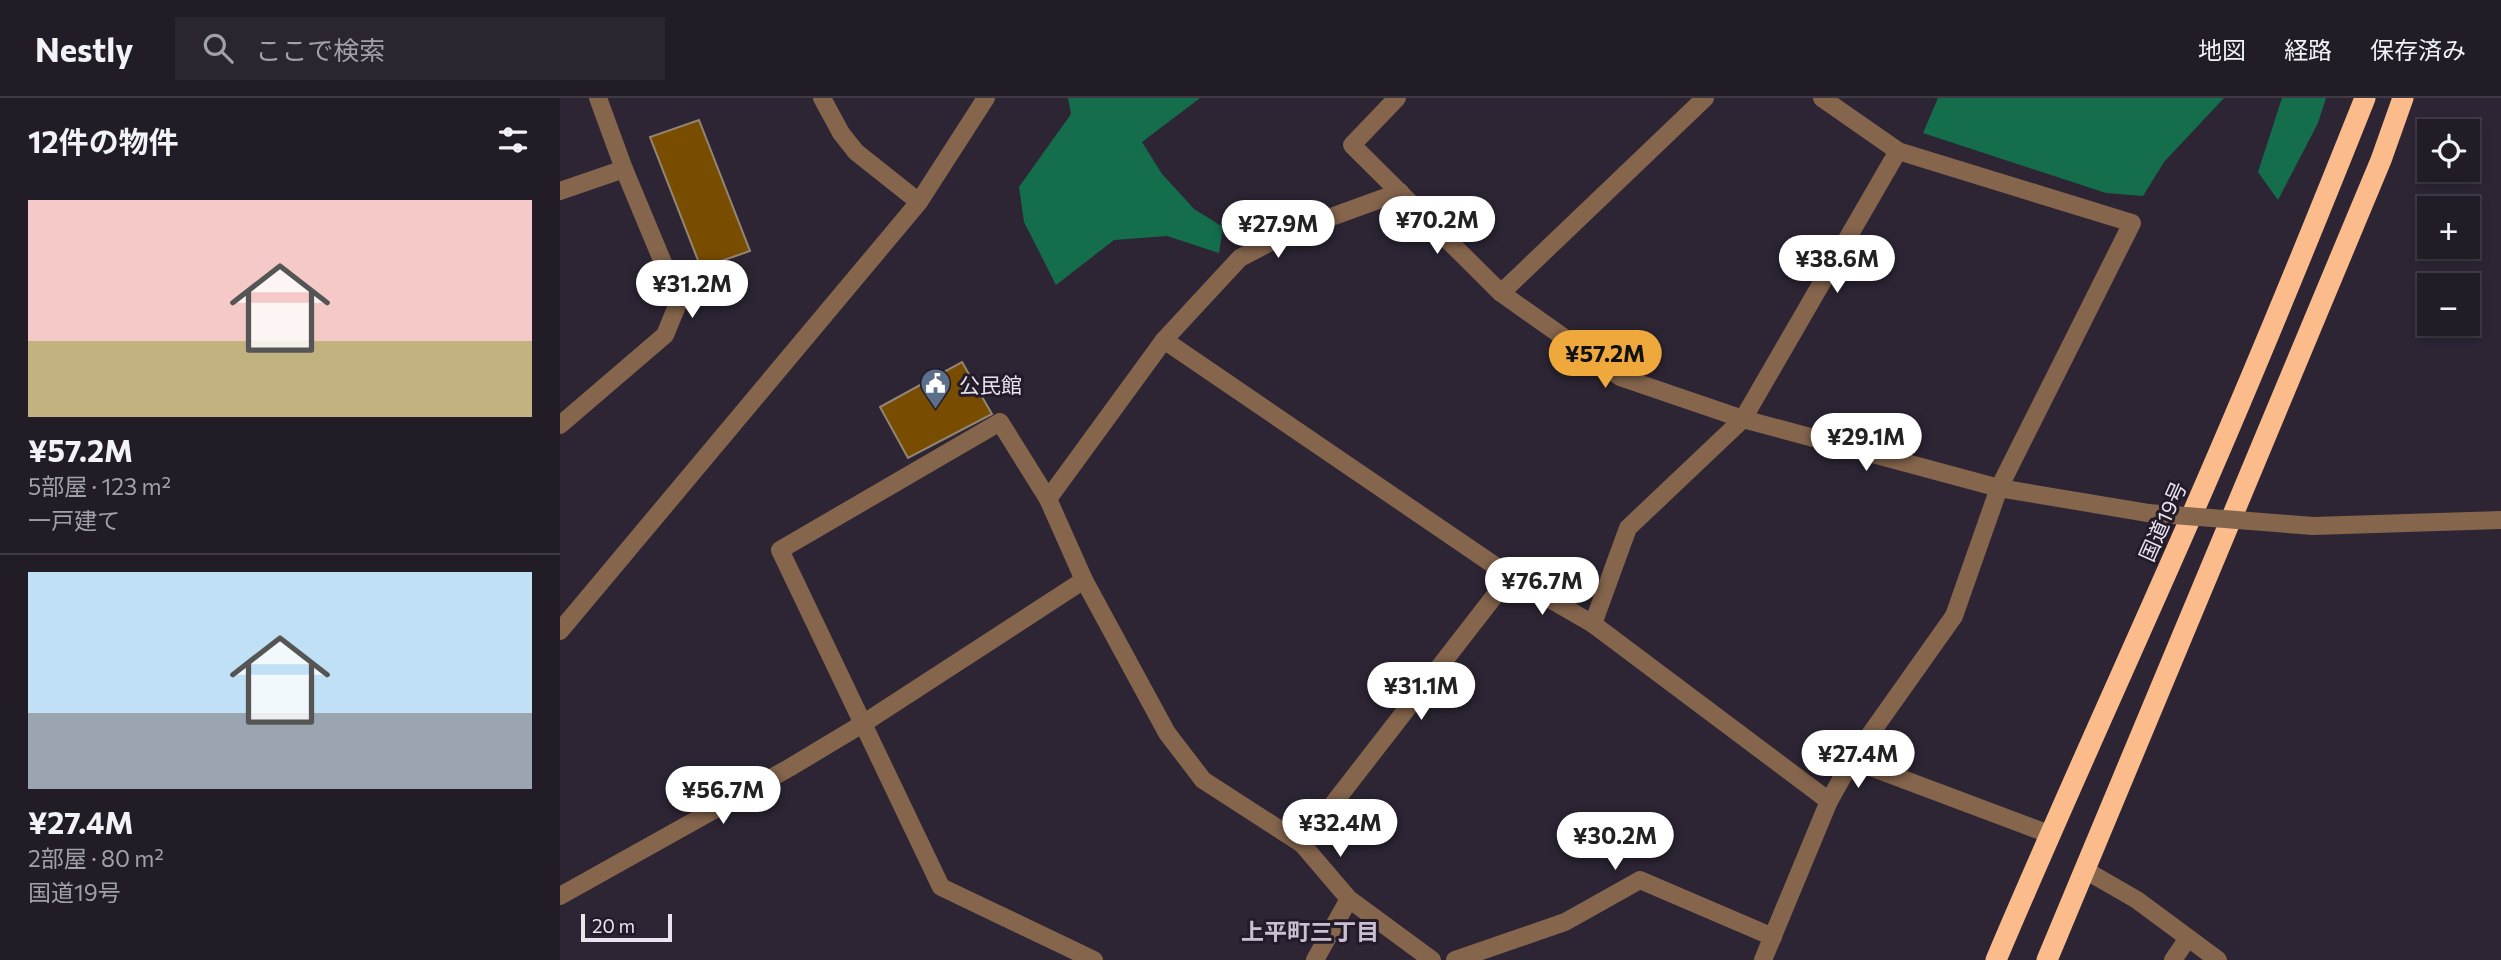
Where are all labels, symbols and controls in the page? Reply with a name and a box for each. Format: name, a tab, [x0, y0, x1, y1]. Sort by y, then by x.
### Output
search box	[175, 17, 665, 80]
text: Nestly	[35, 28, 133, 69]
icon: search	[199, 29, 237, 67]
text: ここで検索	[255, 34, 385, 65]
text: 地図	[2198, 35, 2246, 64]
text: 経路	[2284, 35, 2332, 64]
text: 保存済み	[2370, 35, 2466, 64]
map controls	[2417, 119, 2480, 336]
button: locate	[2417, 119, 2480, 182]
icon: filters	[494, 121, 532, 159]
text: 12件の物件	[28, 122, 179, 159]
button: +	[2417, 196, 2480, 259]
pin: ¥70.2M	[1380, 197, 1494, 256]
pin: ¥27.9M	[1221, 200, 1335, 260]
text: ¥70.2M	[1395, 205, 1479, 233]
text: ¥27.9M	[1238, 209, 1318, 237]
pin: ¥38.6M	[1780, 236, 1894, 295]
text: ¥38.6M	[1795, 244, 1879, 272]
icon: home	[217, 245, 343, 371]
pin: ¥31.2M	[635, 260, 749, 320]
text: ¥31.2M	[652, 269, 732, 297]
button: −	[2417, 273, 2480, 336]
pin: ¥57.2M	[1548, 330, 1662, 390]
text: ¥57.2M	[1565, 339, 1645, 367]
public building icon: 公民館	[919, 367, 953, 411]
place label: 公民館	[959, 372, 1022, 397]
pin: ¥29.1M	[1809, 414, 1923, 473]
text: ¥29.1M	[1827, 422, 1905, 450]
text: ¥57.2M	[28, 431, 133, 468]
text: 5部屋 · 123 m²	[28, 472, 171, 500]
street label: 国道19号	[2133, 477, 2191, 565]
text: 一戸建て	[28, 506, 120, 534]
pin: ¥76.7M	[1485, 558, 1599, 617]
text: ¥76.7M	[1501, 566, 1583, 594]
icon: home	[217, 617, 343, 743]
pin: ¥31.1M	[1364, 662, 1478, 722]
text: ¥31.1M	[1383, 671, 1459, 699]
pin: ¥27.4M	[1801, 730, 1915, 790]
text: ¥27.4M	[1818, 739, 1898, 767]
pin: ¥56.7M	[666, 766, 780, 826]
text: ¥56.7M	[682, 775, 764, 803]
pin: ¥32.4M	[1283, 800, 1397, 859]
text: ¥27.4M	[28, 803, 133, 840]
text: ¥32.4M	[1298, 808, 1382, 836]
pin: ¥30.2M	[1558, 812, 1672, 872]
text: ¥30.2M	[1573, 821, 1657, 849]
text: 2部屋 · 80 m²	[28, 844, 164, 872]
text: 国道19号	[28, 878, 121, 906]
scale bar	[581, 911, 672, 943]
text: 20 m	[592, 914, 635, 937]
district label: 上平町三丁目	[1241, 917, 1379, 945]

